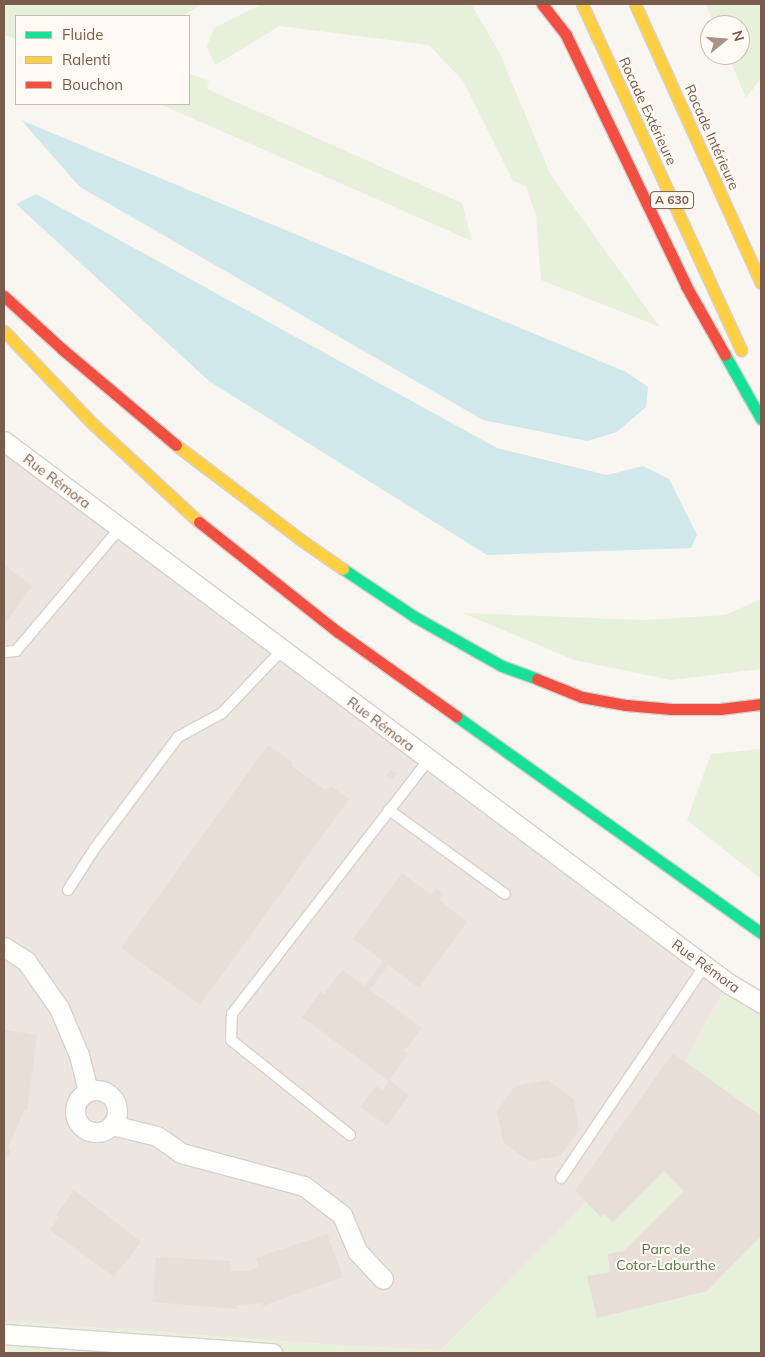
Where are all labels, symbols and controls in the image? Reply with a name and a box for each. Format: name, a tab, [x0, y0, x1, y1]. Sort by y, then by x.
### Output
legend	[15, 15, 190, 105]
north arrow	[700, 15, 750, 65]
text: Fluide	[62, 25, 103, 44]
text: N	[728, 28, 749, 44]
text: Ralenti	[62, 50, 111, 69]
street label: Rocade Extérieure	[616, 54, 680, 168]
text: Bouchon	[62, 75, 123, 94]
street label: Rocade Intérieure	[681, 82, 743, 192]
road number: A 630	[650, 190, 694, 210]
street label: Rue Rémora	[20, 450, 94, 512]
street label: Rue Rémora	[344, 693, 418, 755]
street label: Rue Rémora	[669, 936, 743, 996]
park label: Parc de Cotor-Laburthe	[616, 1241, 716, 1274]

